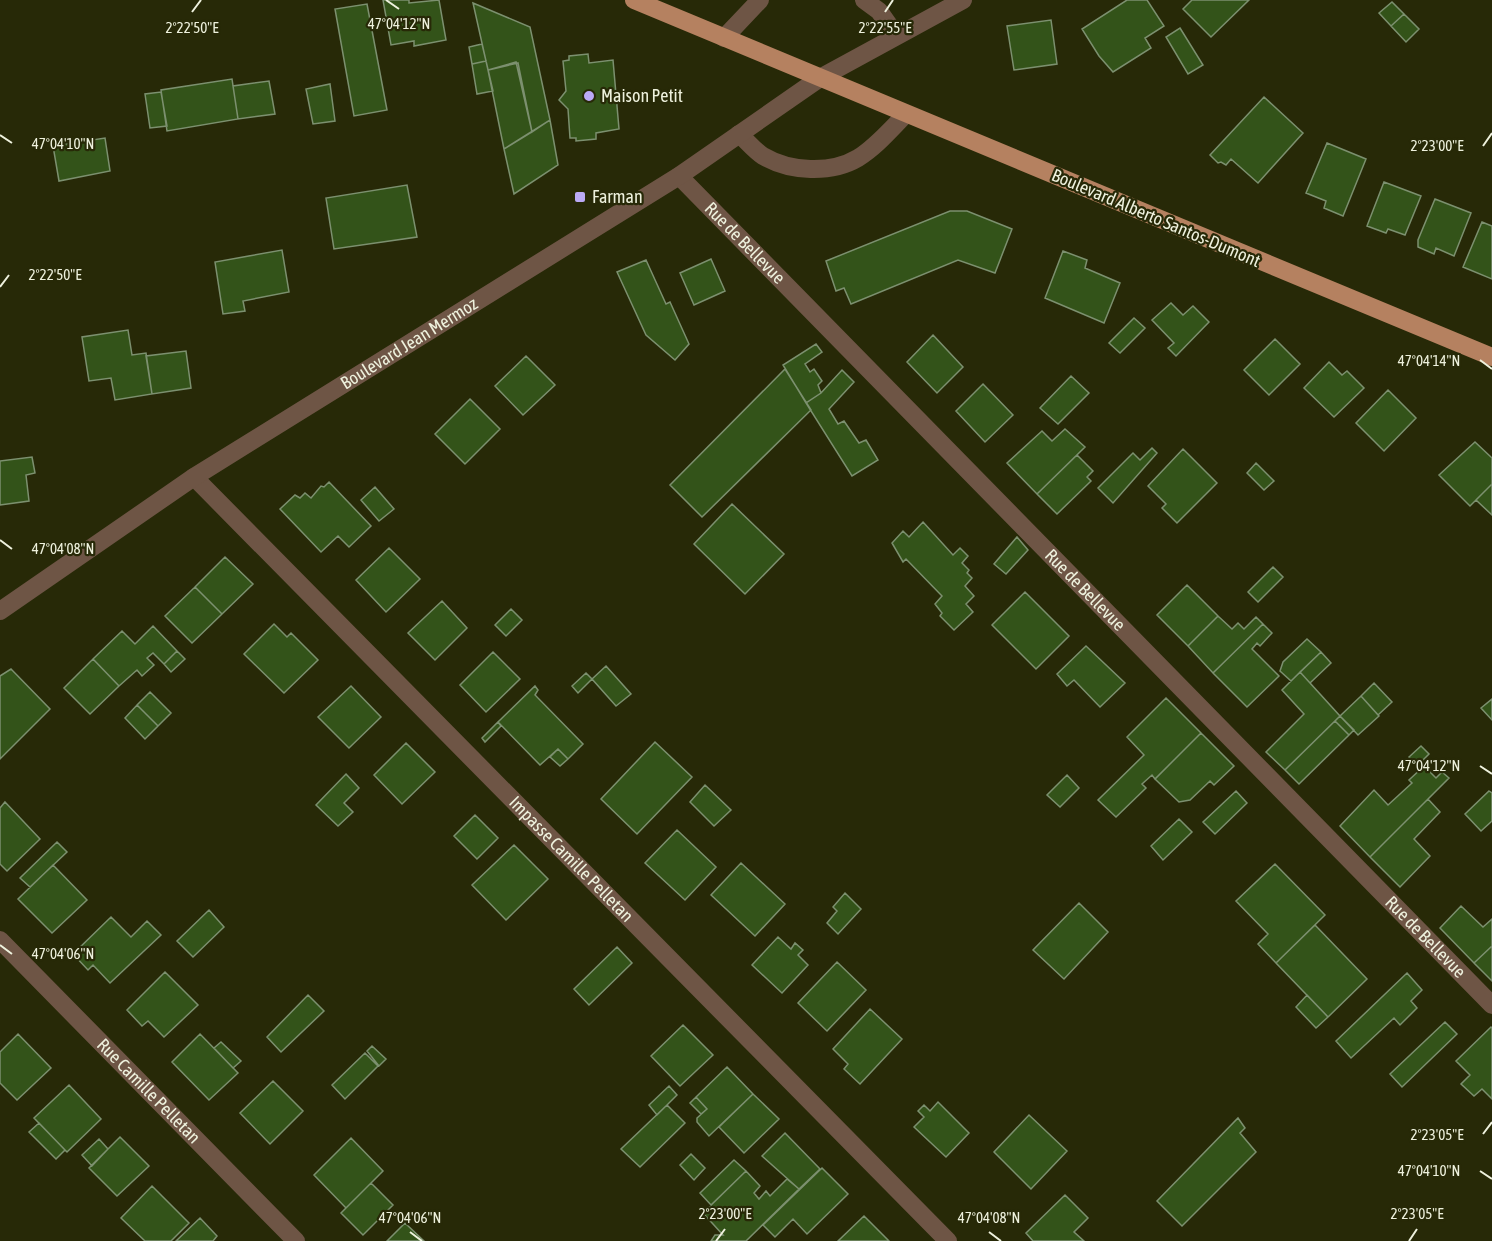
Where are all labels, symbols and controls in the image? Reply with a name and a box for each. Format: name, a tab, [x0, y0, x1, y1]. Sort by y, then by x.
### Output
text: 47°04'12"N	[368, 15, 430, 32]
text: 2°22'50"E	[165, 19, 219, 36]
text: 2°22'55"E	[858, 19, 912, 36]
place label: Maison Petit	[601, 85, 683, 106]
marker: Maison Petit	[582, 89, 596, 103]
text: 47°04'10"N	[32, 135, 94, 152]
text: 2°23'00"E	[1410, 137, 1464, 154]
street label: Boulevard Alberto Santos-Dumont	[1049, 164, 1264, 271]
place label: Farman	[592, 186, 643, 207]
marker: Farman	[573, 190, 587, 204]
street label: Rue de Bellevue	[701, 198, 790, 288]
text: 2°22'50"E	[28, 266, 82, 283]
street label: Boulevard Jean Mermoz	[337, 292, 482, 393]
text: 47°04'14"N	[1398, 352, 1460, 369]
text: 47°04'08"N	[32, 540, 94, 557]
street label: Rue de Bellevue	[1041, 545, 1130, 635]
text: 47°04'12"N	[1398, 757, 1460, 774]
street label: Impasse Camille Pelletan	[505, 792, 638, 926]
street label: Rue de Bellevue	[1381, 892, 1470, 982]
text: 47°04'06"N	[32, 945, 94, 962]
street label: Rue Camille Pelletan	[93, 1034, 205, 1148]
text: 2°23'05"E	[1410, 1126, 1464, 1143]
text: 47°04'10"N	[1398, 1162, 1460, 1179]
text: 2°23'00"E	[698, 1205, 752, 1222]
text: 2°23'05"E	[1390, 1205, 1444, 1222]
text: 47°04'06"N	[379, 1209, 441, 1226]
text: 47°04'08"N	[958, 1209, 1020, 1226]

